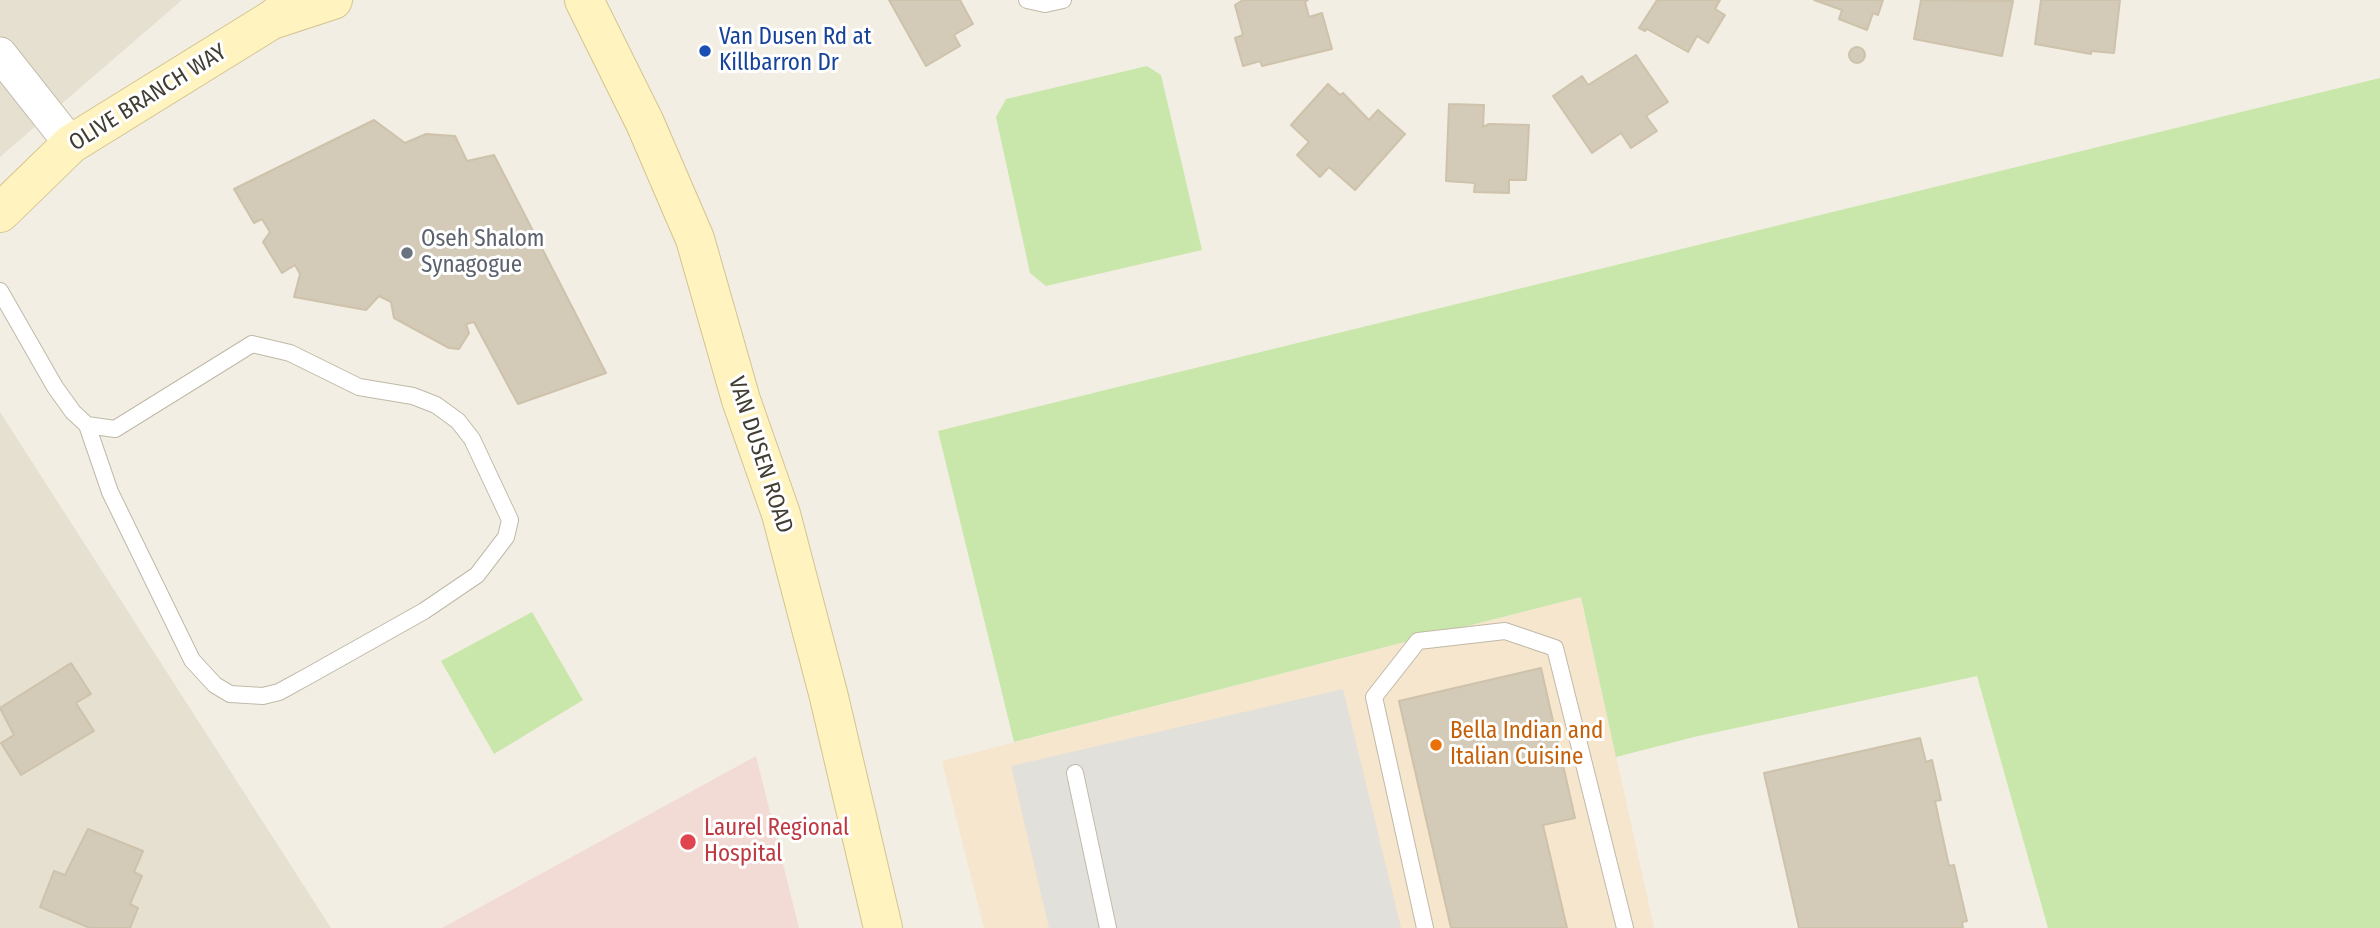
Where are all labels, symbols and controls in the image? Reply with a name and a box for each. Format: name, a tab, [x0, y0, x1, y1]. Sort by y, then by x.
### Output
place label: Van Dusen Rd at Killbarron Dr	[719, 24, 871, 78]
street label: OLIVE BRANCH WAY	[64, 38, 232, 158]
marker: Van Dusen Rd at Killbarron Dr	[697, 43, 713, 59]
place label: Oseh Shalom Synagogue	[421, 226, 544, 280]
marker: Oseh Shalom Synagogue	[399, 245, 415, 261]
street label: VAN DUSEN ROAD	[722, 373, 798, 537]
place label: Bella Indian and Italian Cuisine	[1450, 718, 1603, 772]
marker: Bella Indian and Italian Cuisine	[1428, 737, 1444, 753]
place label: Laurel Regional Hospital	[704, 815, 849, 869]
marker: Laurel Regional Hospital	[678, 832, 698, 852]

